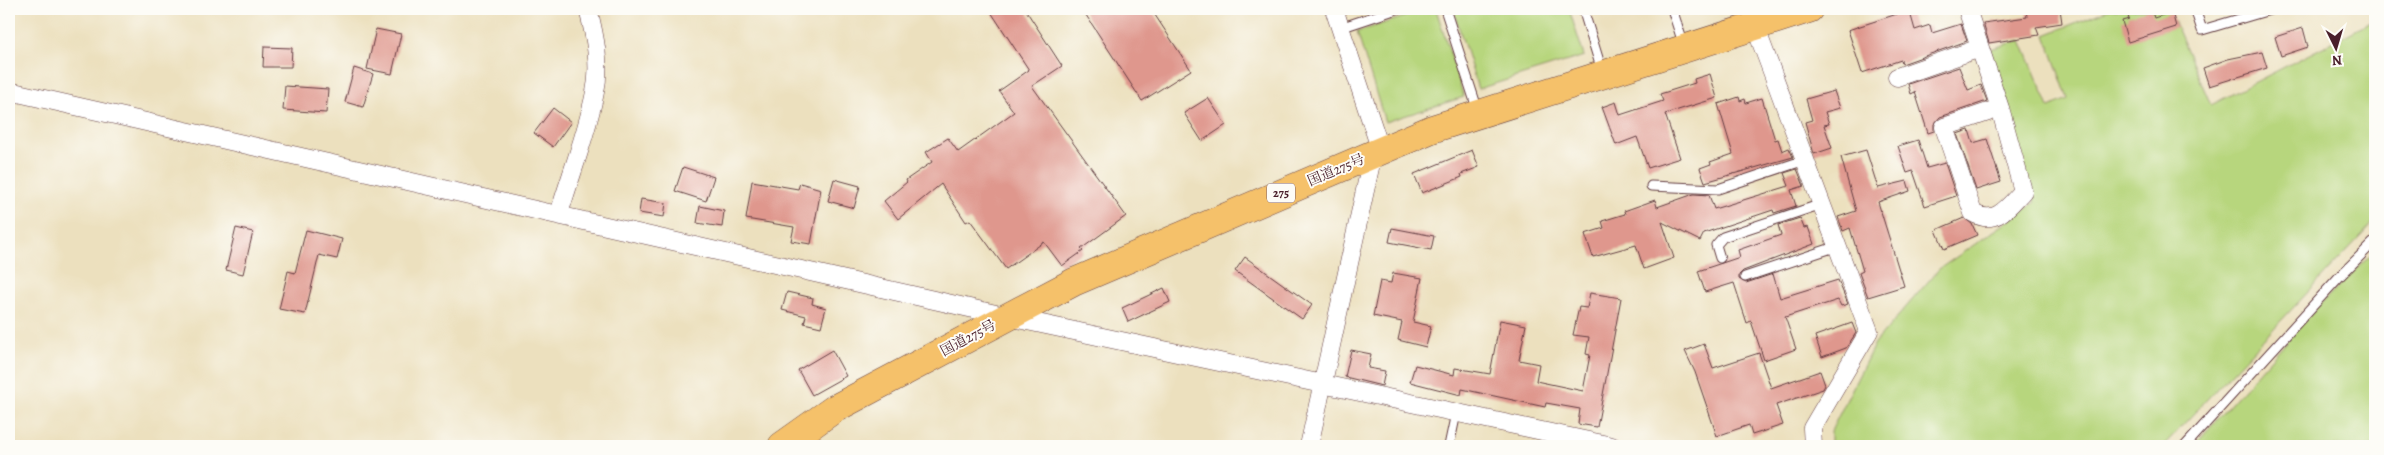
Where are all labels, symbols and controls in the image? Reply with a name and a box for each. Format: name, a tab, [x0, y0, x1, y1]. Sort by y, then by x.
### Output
north arrow	[2312, 22, 2362, 72]
text: N	[2331, 51, 2343, 70]
street label: 国道275号	[1304, 149, 1368, 191]
road number: 275	[1267, 184, 1295, 202]
street label: 国道275号	[937, 315, 999, 361]

